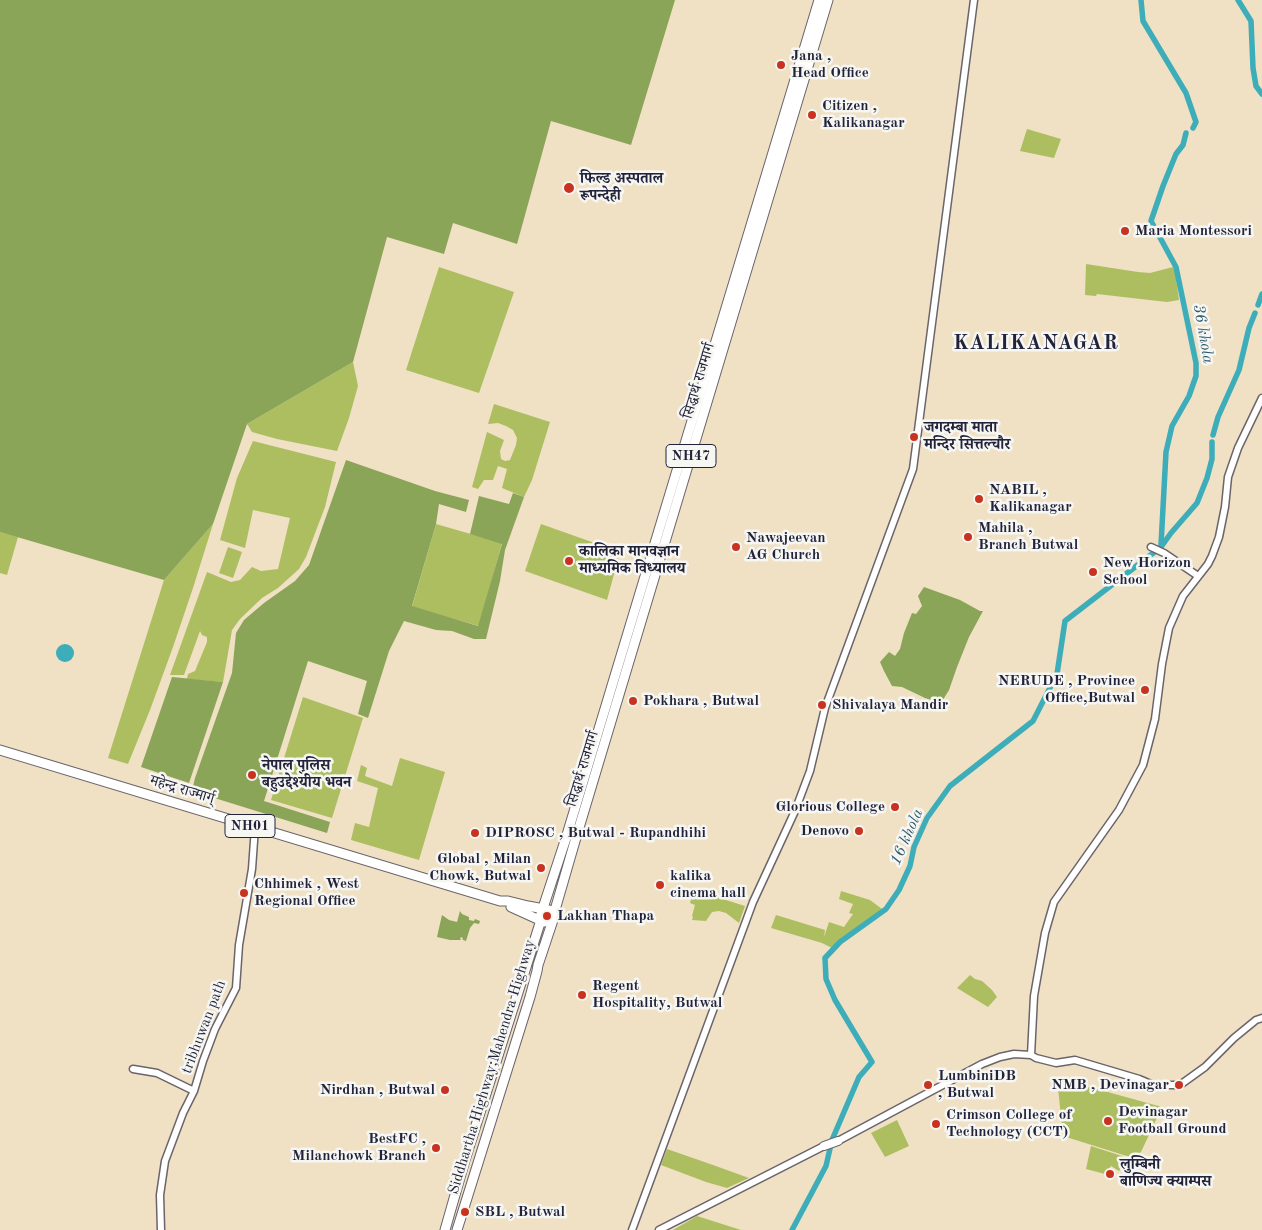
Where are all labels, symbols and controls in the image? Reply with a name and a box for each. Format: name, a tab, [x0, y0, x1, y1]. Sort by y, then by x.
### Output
place label: Jana , Head Office	[791, 47, 869, 82]
marker: Jana , Head Office	[775, 59, 787, 71]
place label: Citizen , Kalikanagar	[822, 97, 905, 132]
marker: Citizen , Kalikanagar	[806, 109, 818, 121]
place label: फिल्ड अस्पताल रूपन्देही	[580, 170, 663, 205]
marker: फिल्ड अस्पताल रूपन्देही	[562, 181, 576, 195]
place label: Maria Montessori	[1135, 222, 1252, 240]
marker: Maria Montessori	[1119, 225, 1131, 237]
water label: 36 khola	[1188, 303, 1218, 365]
district label: KALIKANAGAR	[952, 332, 1120, 356]
street label: सिद्धार्थ राजमार्ग	[679, 341, 719, 421]
place label: जगदम्बा माता मन्दिर सित्तल्चौर	[924, 419, 1010, 454]
marker: जगदम्बा माता मन्दिर सित्तल्चौर	[908, 431, 920, 443]
road number: NH47	[666, 444, 716, 468]
place label: NABIL , Kalikanagar	[989, 481, 1072, 516]
marker: NABIL , Kalikanagar	[973, 493, 985, 505]
place label: Mahila , Branch Butwal	[978, 519, 1078, 554]
place label: Nawajeevan AG Church	[746, 529, 826, 564]
marker: Mahila , Branch Butwal	[962, 531, 974, 543]
marker: Nawajeevan AG Church	[730, 541, 742, 553]
place label: कालिका मानवज्ञान माध्यमिक विध्यालय	[579, 543, 686, 578]
place label: New Horizon School	[1103, 554, 1191, 589]
marker: कालिका मानवज्ञान माध्यमिक विध्यालय	[563, 555, 575, 567]
marker: New Horizon School	[1087, 566, 1099, 578]
place label: NERUDE , Province Office,Butwal	[998, 672, 1135, 707]
marker: NERUDE , Province Office,Butwal	[1139, 684, 1151, 696]
place label: Pokhara , Butwal	[643, 692, 759, 710]
marker: Pokhara , Butwal	[627, 695, 639, 707]
place label: Shivalaya Mandir	[832, 696, 948, 714]
marker: Shivalaya Mandir	[816, 699, 828, 711]
street label: सिद्धार्थ राजमार्ग	[563, 729, 603, 809]
place label: नेपाल पुलिस बहुउद्देश्यीय भवन	[262, 757, 351, 792]
marker: नेपाल पुलिस बहुउद्देश्यीय भवन	[246, 769, 258, 781]
street label: महेन्द्र राज्मार्ग्	[148, 772, 216, 808]
place label: Glorious College	[775, 798, 885, 816]
marker: Glorious College	[889, 801, 901, 813]
water label: 16 khola	[886, 806, 928, 868]
road number: NH01	[225, 814, 275, 838]
place label: Denovo	[801, 822, 849, 840]
place label: DIPROSC , Butwal - Rupandhihi	[485, 824, 706, 842]
marker: Denovo	[853, 825, 865, 837]
marker: DIPROSC , Butwal - Rupandhihi	[469, 827, 481, 839]
place label: Global , Milan Chowk, Butwal	[429, 850, 531, 885]
marker: Global , Milan Chowk, Butwal	[535, 862, 547, 874]
place label: kalika cinema hall	[670, 867, 746, 902]
place label: Chhimek , West Regional Office	[254, 875, 359, 910]
marker: kalika cinema hall	[654, 879, 666, 891]
marker: Chhimek , West Regional Office	[238, 887, 250, 899]
place label: Lakhan Thapa	[557, 907, 654, 925]
marker: Lakhan Thapa	[541, 910, 553, 922]
street label: Siddhartha Highway;Mahendra Highway	[445, 937, 539, 1197]
place label: Regent Hospitality, Butwal	[592, 977, 722, 1012]
street label: tribhuwan path	[178, 978, 230, 1076]
marker: Regent Hospitality, Butwal	[576, 989, 588, 1001]
place label: LumbiniDB , Butwal	[938, 1067, 1016, 1102]
place label: NMB , Devinagar	[1051, 1076, 1169, 1094]
marker: LumbiniDB , Butwal	[922, 1079, 934, 1091]
marker: NMB , Devinagar	[1173, 1079, 1185, 1091]
place label: Nirdhan , Butwal	[320, 1081, 435, 1099]
marker: Nirdhan , Butwal	[439, 1084, 451, 1096]
place label: Devinagar Football Ground	[1118, 1103, 1226, 1138]
place label: Crimson College of Technology (CCT)	[946, 1106, 1072, 1141]
marker: Devinagar Football Ground	[1102, 1115, 1114, 1127]
marker: Crimson College of Technology (CCT)	[930, 1118, 942, 1130]
place label: BestFC , Milanchowk Branch	[292, 1130, 426, 1165]
marker: BestFC , Milanchowk Branch	[430, 1142, 442, 1154]
place label: लुम्बिनी बाणिज्य क्याम्पस	[1120, 1156, 1211, 1191]
marker: लुम्बिनी बाणिज्य क्याम्पस	[1104, 1168, 1116, 1180]
place label: SBL , Butwal	[475, 1203, 565, 1221]
marker: SBL , Butwal	[459, 1206, 471, 1218]

